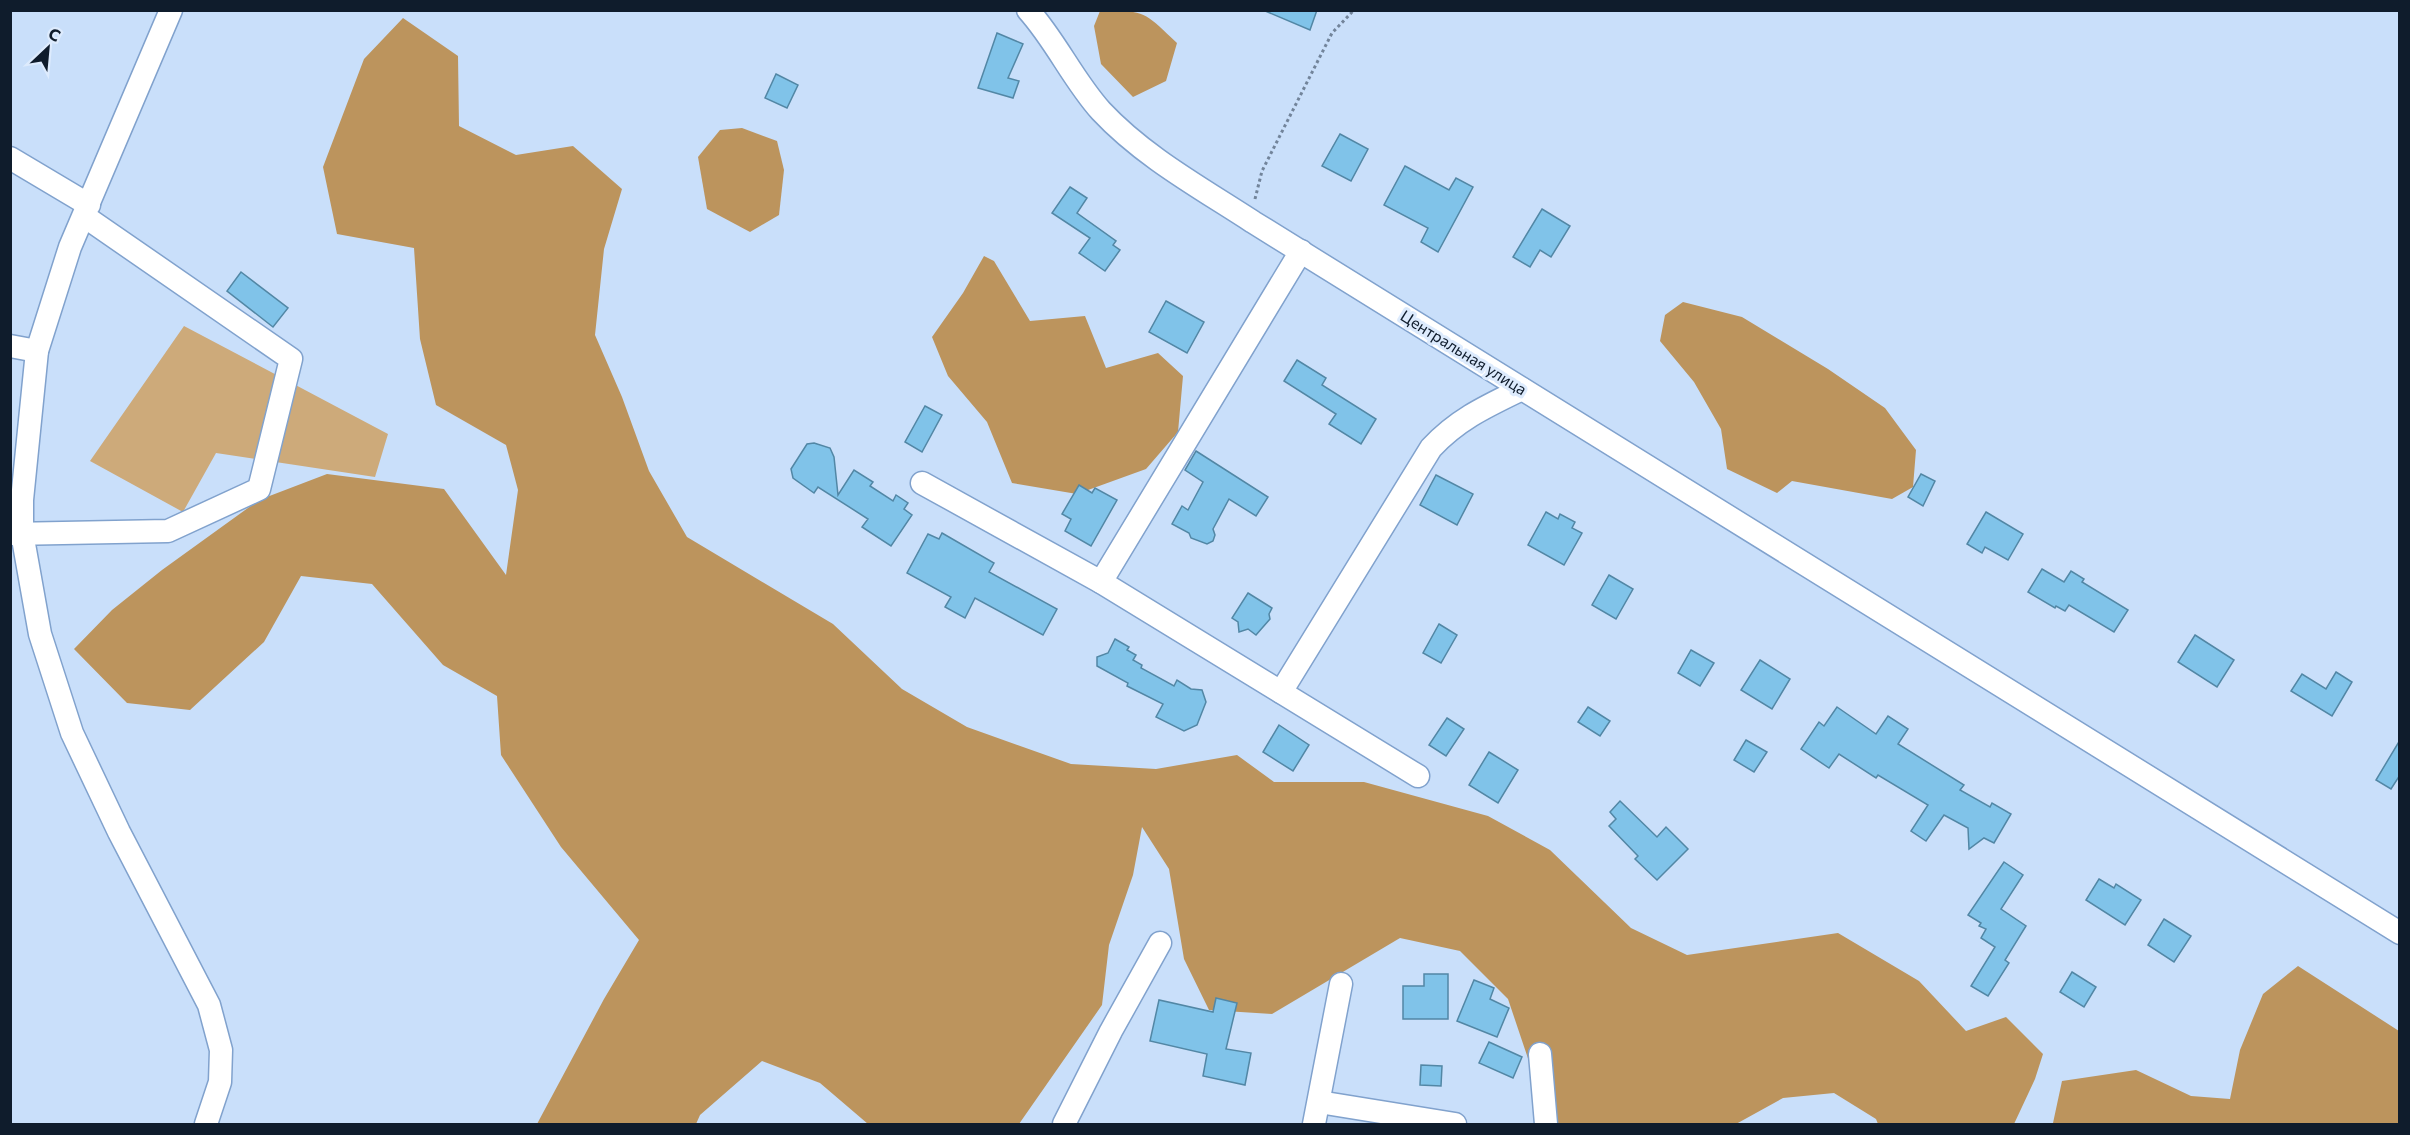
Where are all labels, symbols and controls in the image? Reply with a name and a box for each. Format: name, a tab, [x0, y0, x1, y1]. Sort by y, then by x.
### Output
north arrow	[18, 18, 78, 78]
text: С	[46, 23, 64, 45]
street label: Центральная улица	[1397, 306, 1531, 398]

